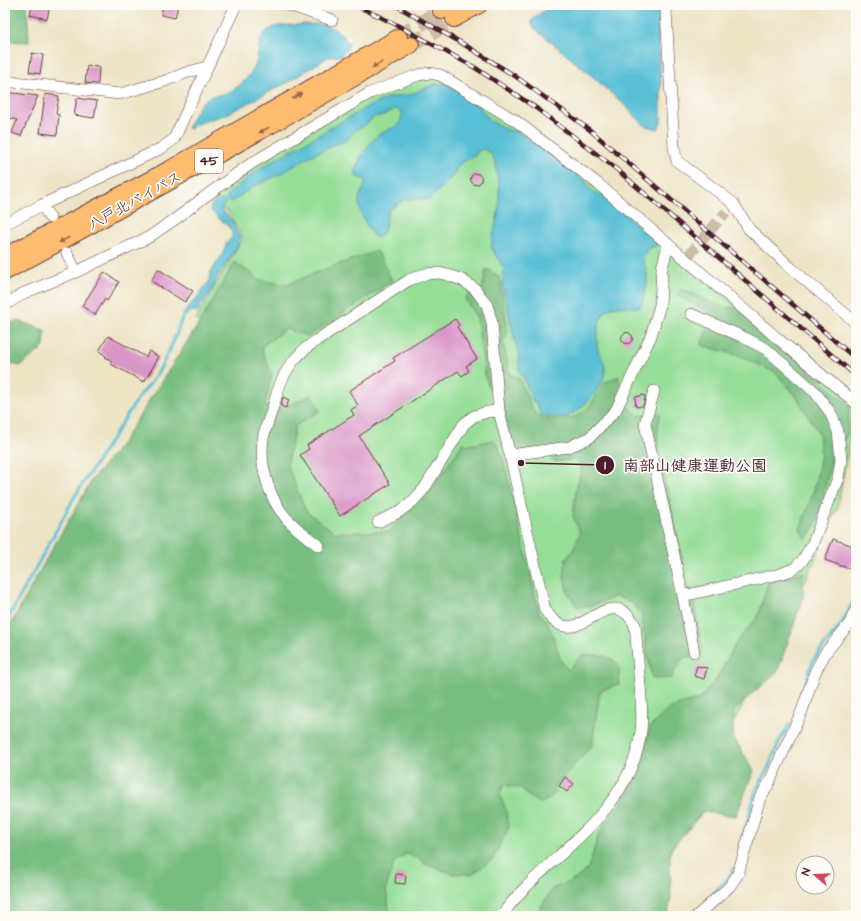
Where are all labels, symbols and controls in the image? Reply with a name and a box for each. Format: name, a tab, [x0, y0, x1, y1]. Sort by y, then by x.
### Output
one-way arrow	[371, 62, 383, 69]
one-way arrow	[291, 92, 303, 99]
one-way arrow	[258, 127, 270, 133]
road number: 45	[195, 149, 223, 173]
street label: 八戸北バイパス	[84, 166, 186, 236]
one-way arrow	[59, 236, 70, 243]
callout: 南部山健康運動公園	[595, 451, 775, 479]
text: 南部山健康運動公園	[623, 455, 767, 477]
text: 1	[604, 457, 606, 474]
north arrow	[795, 855, 835, 895]
text: N	[798, 866, 814, 878]

